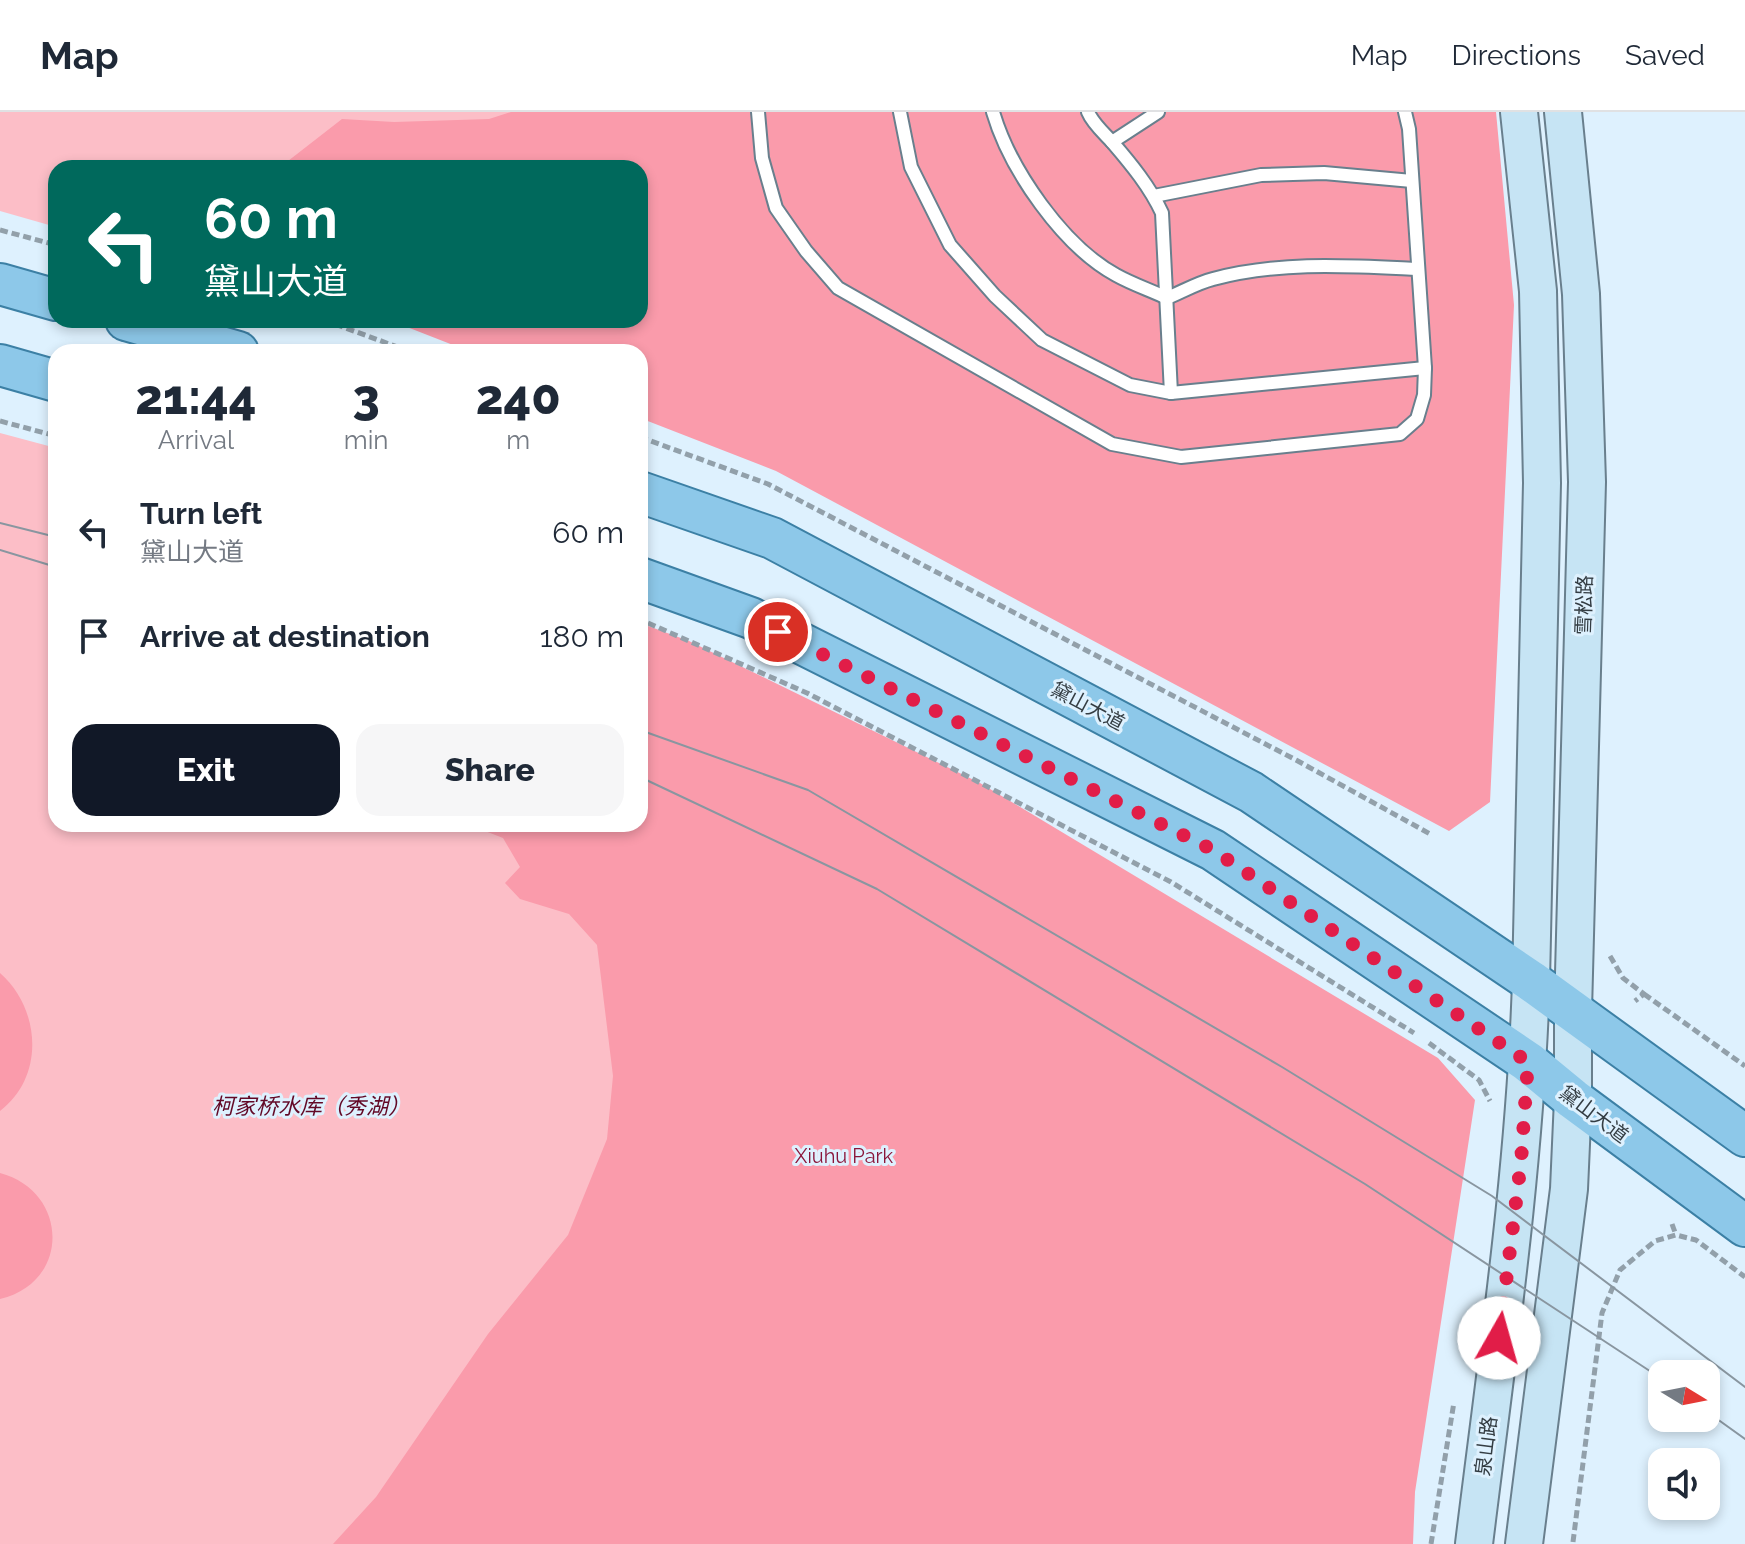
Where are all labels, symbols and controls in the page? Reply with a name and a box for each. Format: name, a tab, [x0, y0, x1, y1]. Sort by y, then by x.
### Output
text: Map	[40, 33, 119, 78]
text: Map	[1351, 39, 1408, 72]
text: Directions	[1452, 39, 1581, 72]
text: Saved	[1625, 39, 1705, 72]
text: 60 m	[204, 185, 338, 251]
icon: left	[72, 192, 176, 296]
text: 黛山大道	[204, 260, 348, 302]
text: 21:44	[135, 369, 257, 425]
text: 3	[352, 369, 380, 425]
text: 240	[476, 369, 561, 425]
text: Arrival	[158, 425, 234, 455]
text: min	[344, 425, 389, 455]
text: m	[506, 425, 530, 455]
text: Turn left	[140, 496, 262, 531]
icon: left	[72, 510, 116, 554]
text: 60 m	[552, 515, 624, 550]
text: 黛山大道	[140, 537, 244, 567]
street label: 雪松路	[1571, 575, 1597, 635]
pin	[744, 598, 812, 666]
icon: arrive	[756, 610, 800, 654]
icon: arrive	[72, 614, 116, 658]
text: Arrive at destination	[140, 619, 430, 654]
text: 180 m	[540, 619, 624, 654]
street label: 黛山大道	[1047, 677, 1129, 735]
button: Exit	[72, 724, 340, 816]
button: Share	[356, 724, 624, 816]
street label: 黛山大道	[1555, 1080, 1633, 1148]
water label: 柯家桥水库（秀湖）	[212, 1093, 410, 1119]
park label: Xiuhu Park	[795, 1144, 894, 1168]
position arrow	[1457, 1296, 1541, 1380]
north arrow	[1648, 1360, 1720, 1432]
map controls	[1648, 1360, 1720, 1520]
street label: 泉山路	[1470, 1415, 1502, 1477]
button: sound	[1648, 1448, 1720, 1520]

